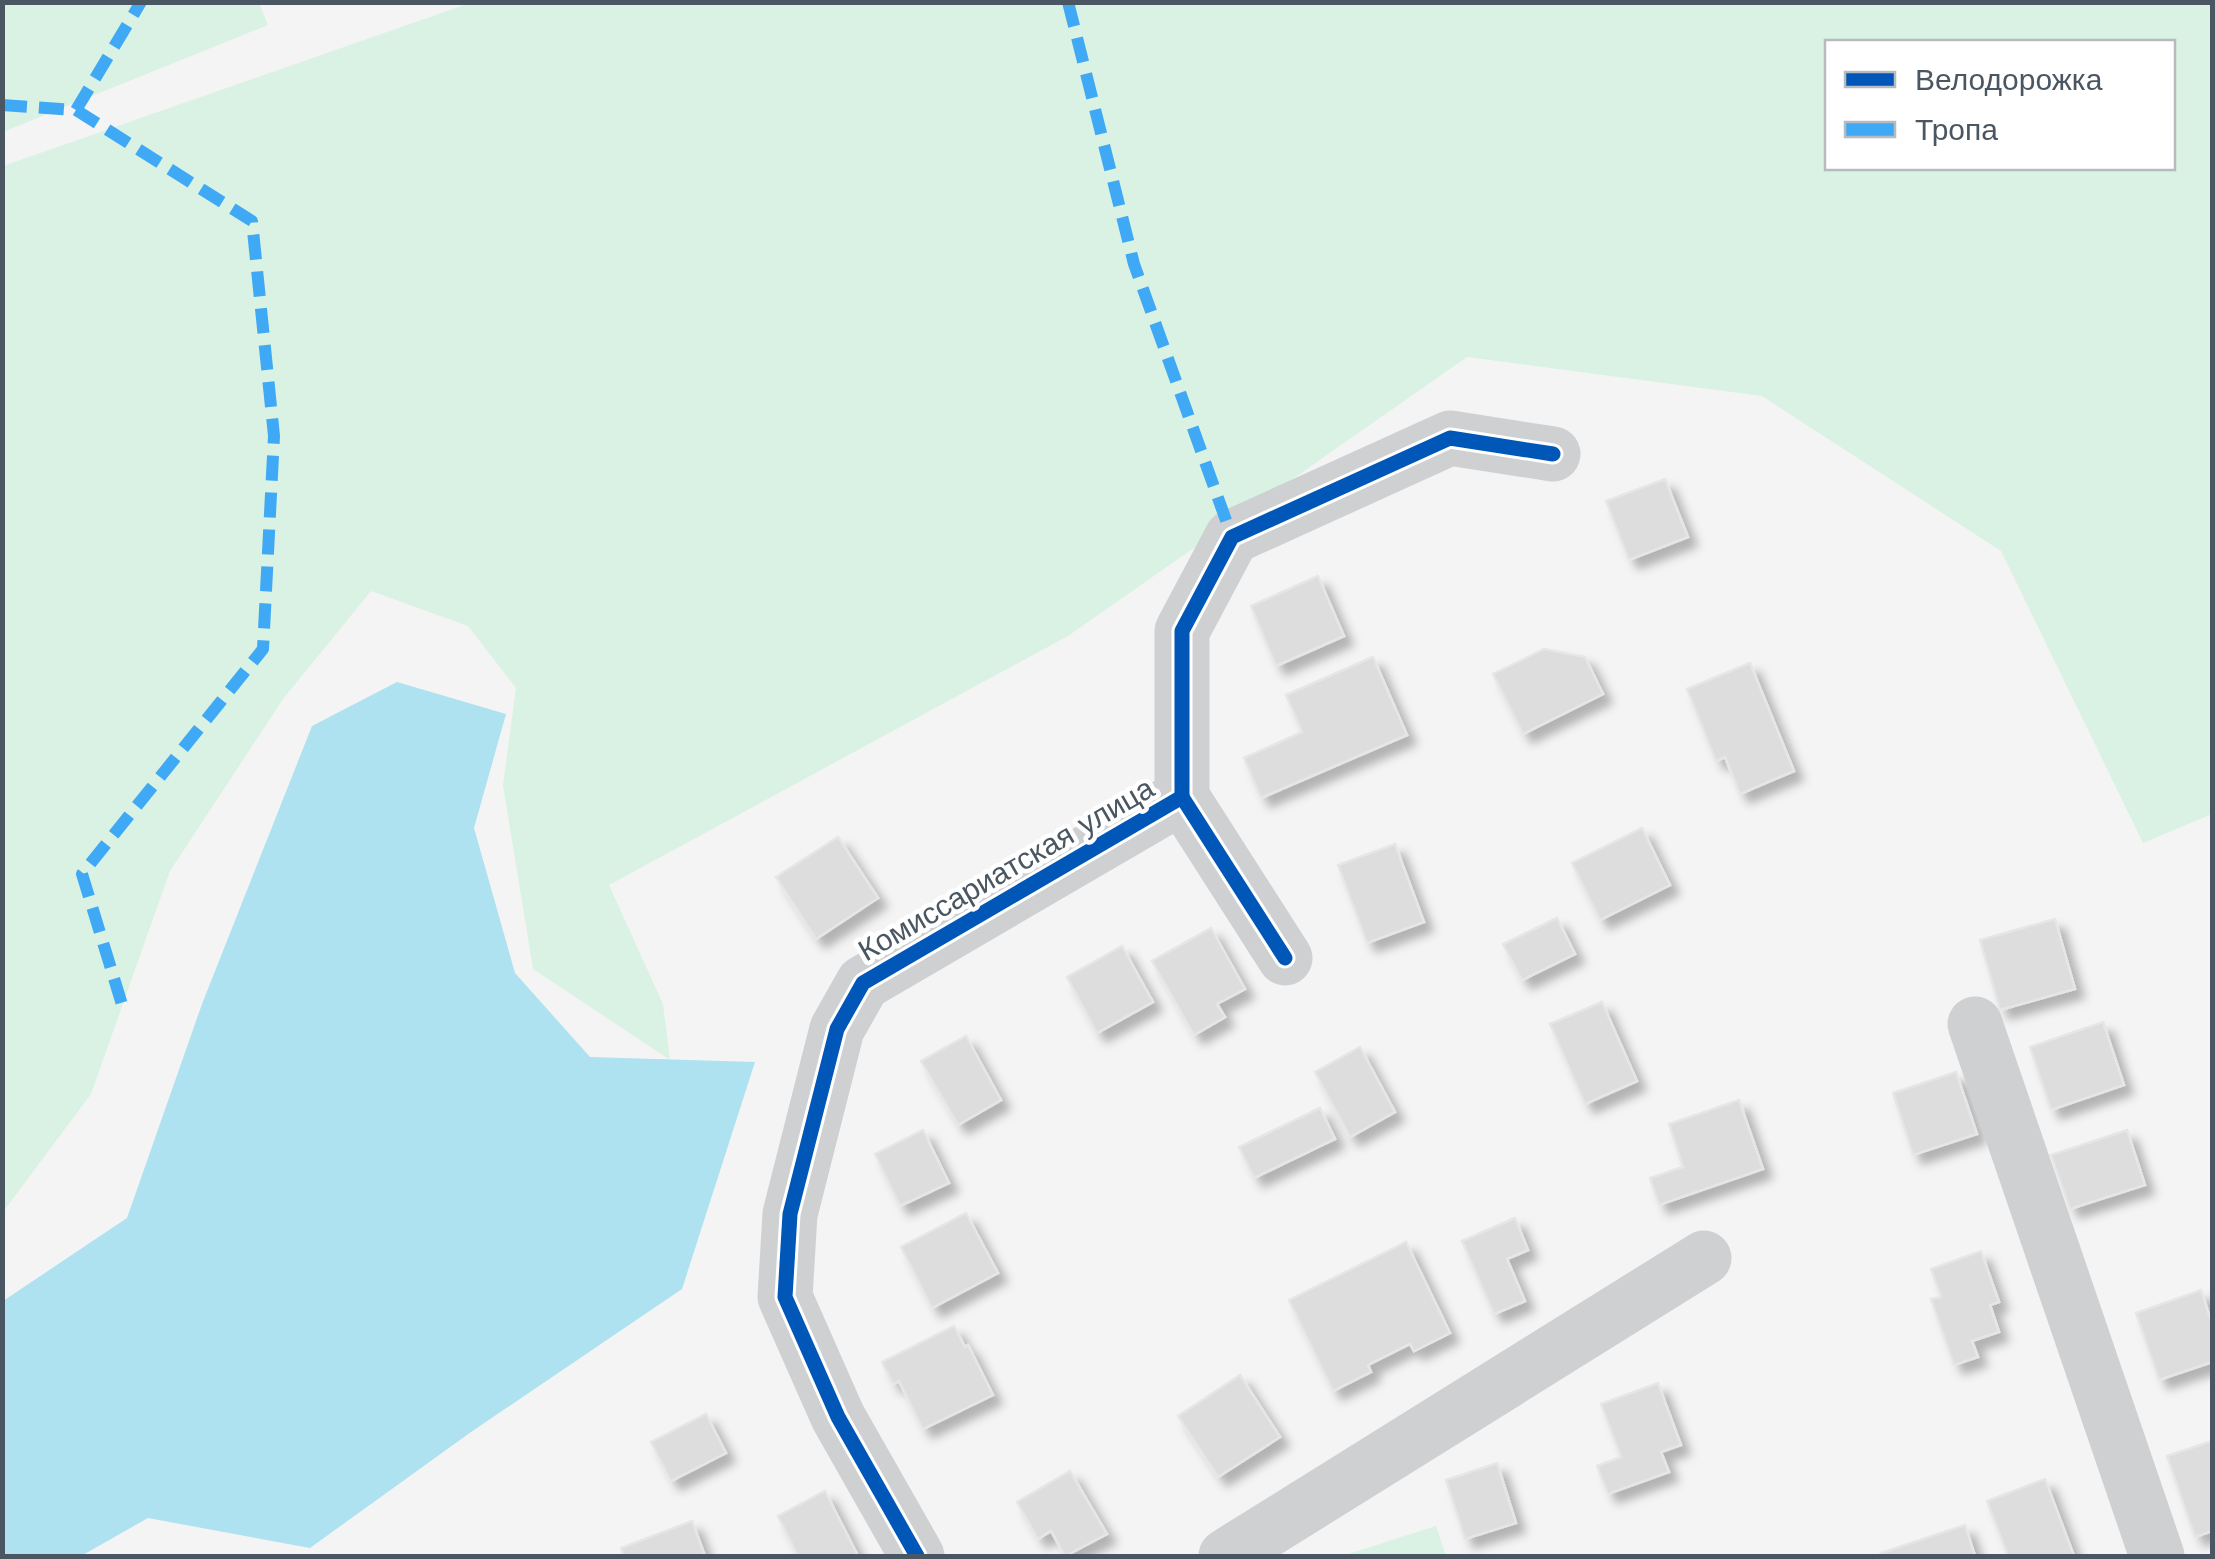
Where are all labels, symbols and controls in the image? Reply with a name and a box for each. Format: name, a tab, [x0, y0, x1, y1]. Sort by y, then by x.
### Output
legend	[1825, 40, 2175, 170]
text: Велодорожка	[1915, 62, 2103, 97]
text: Тропа	[1915, 112, 1998, 147]
street label: Комиссариатская улица	[852, 770, 1160, 968]

